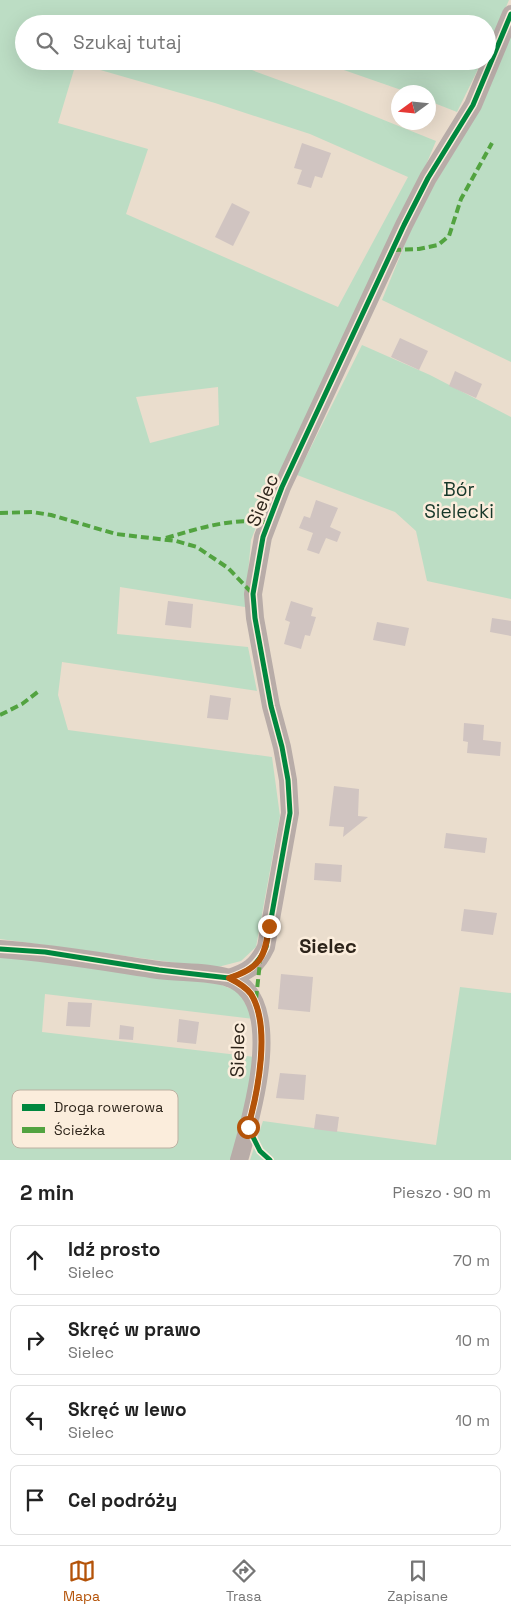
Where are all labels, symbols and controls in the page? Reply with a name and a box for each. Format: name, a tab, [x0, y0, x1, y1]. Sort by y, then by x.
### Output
search box	[15, 15, 496, 70]
icon: search	[33, 29, 61, 57]
text: Szukaj tutaj	[73, 30, 181, 55]
north arrow	[391, 85, 436, 130]
street label: Sielec	[241, 470, 284, 530]
park label: Bór Sielecki	[424, 477, 494, 524]
route end	[258, 915, 281, 938]
district label: Sielec	[299, 933, 357, 959]
street label: Sielec	[225, 1022, 250, 1078]
legend	[12, 1090, 178, 1148]
text: Droga rowerowa	[54, 1098, 163, 1116]
route start	[237, 1116, 260, 1139]
text: Ścieżka	[54, 1121, 105, 1139]
text: 2 min	[20, 1179, 74, 1206]
text: Pieszo · 90 m	[393, 1182, 491, 1203]
text: Idź prosto	[68, 1237, 160, 1262]
icon: ahead	[21, 1246, 49, 1274]
text: 70 m	[453, 1250, 490, 1271]
text: Sielec	[68, 1262, 114, 1283]
text: Skręć w prawo	[68, 1317, 201, 1342]
icon: right	[21, 1326, 49, 1354]
text: 10 m	[455, 1330, 490, 1351]
text: Sielec	[68, 1342, 114, 1363]
text: Skręć w lewo	[68, 1397, 187, 1422]
icon: left	[21, 1406, 49, 1434]
text: 10 m	[455, 1410, 490, 1431]
text: Sielec	[68, 1422, 114, 1443]
icon: arrive	[21, 1486, 49, 1514]
text: Cel podróży	[68, 1488, 177, 1513]
tab: Mapa	[63, 1557, 100, 1605]
tab: Trasa	[226, 1557, 261, 1605]
tab: Zapisane	[387, 1557, 448, 1605]

